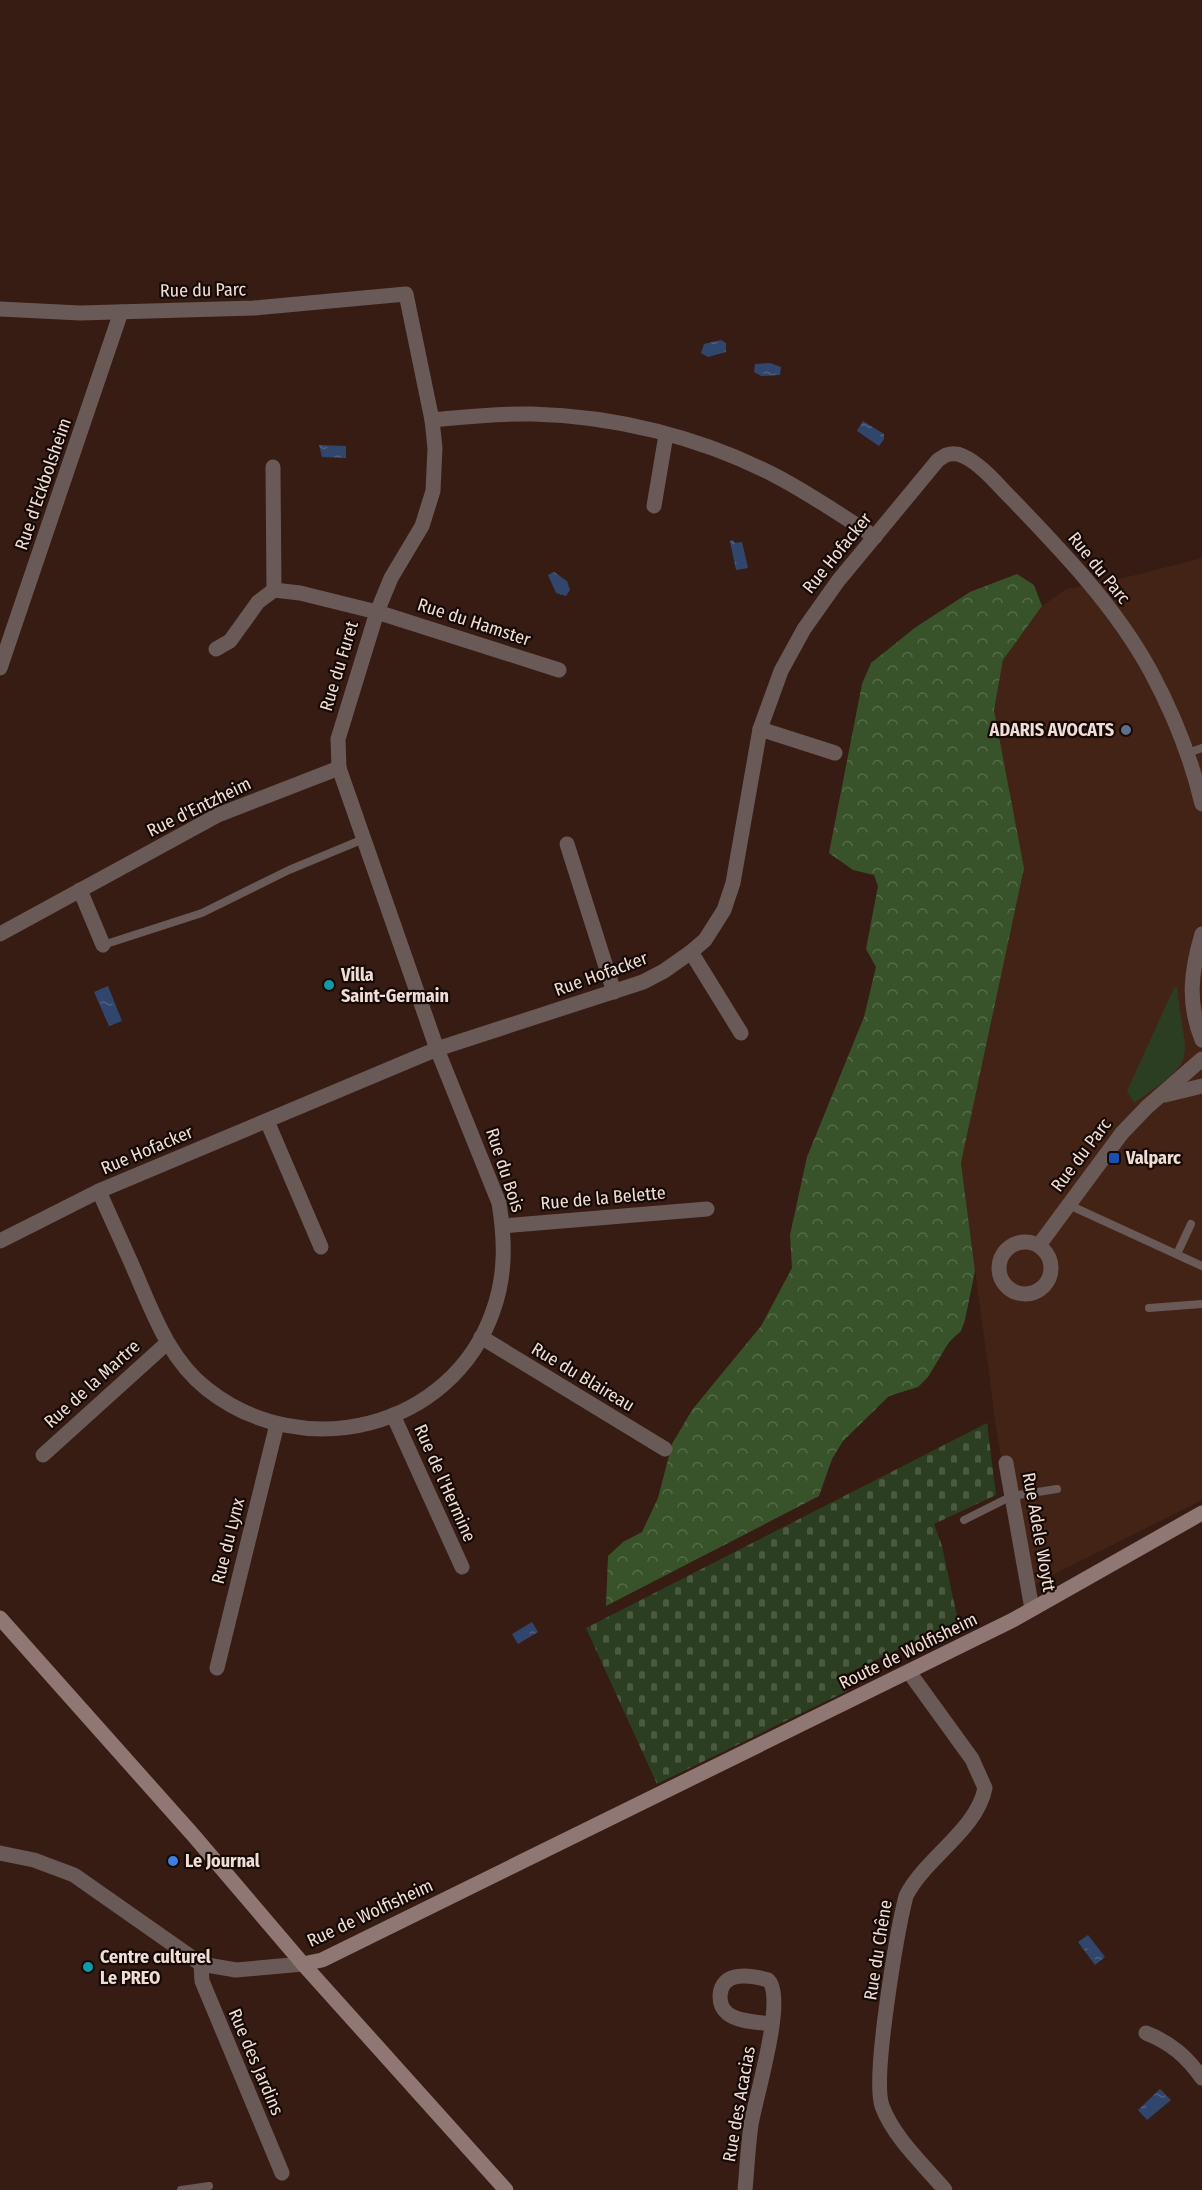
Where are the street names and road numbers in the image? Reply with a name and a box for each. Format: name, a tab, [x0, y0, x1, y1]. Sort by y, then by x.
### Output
street label: Rue du Parc	[160, 278, 247, 302]
street label: Rue d'Eckbolsheim	[10, 415, 76, 553]
street label: Rue Hofacker	[798, 508, 877, 598]
street label: Rue du Parc	[1063, 527, 1135, 609]
street label: Rue du Hamster	[415, 593, 534, 651]
street label: Rue du Furet	[315, 618, 363, 714]
street label: Rue d'Entzheim	[143, 772, 255, 842]
street label: Rue Hofacker	[551, 947, 651, 1001]
street label: Rue du Parc	[1046, 1114, 1116, 1196]
street label: Rue Hofacker	[98, 1120, 197, 1179]
street label: Rue du Bois	[481, 1125, 529, 1215]
street label: Rue de la Belette	[540, 1182, 667, 1214]
street label: Rue de la Martre	[40, 1335, 145, 1433]
street label: Rue du Blaireau	[528, 1338, 638, 1416]
street label: Rue de l'Hermine	[409, 1421, 481, 1545]
street label: Rue Adele Woytt	[1018, 1471, 1060, 1593]
street label: Rue du Lynx	[207, 1496, 249, 1586]
street label: Route de Wolfisheim	[835, 1608, 981, 1694]
street label: Rue de Wolfisheim	[303, 1874, 437, 1952]
street label: Rue du Chêne	[859, 1898, 897, 2002]
street label: Rue des Jardins	[224, 2005, 288, 2119]
street label: Rue des Acacias	[718, 2044, 760, 2164]

